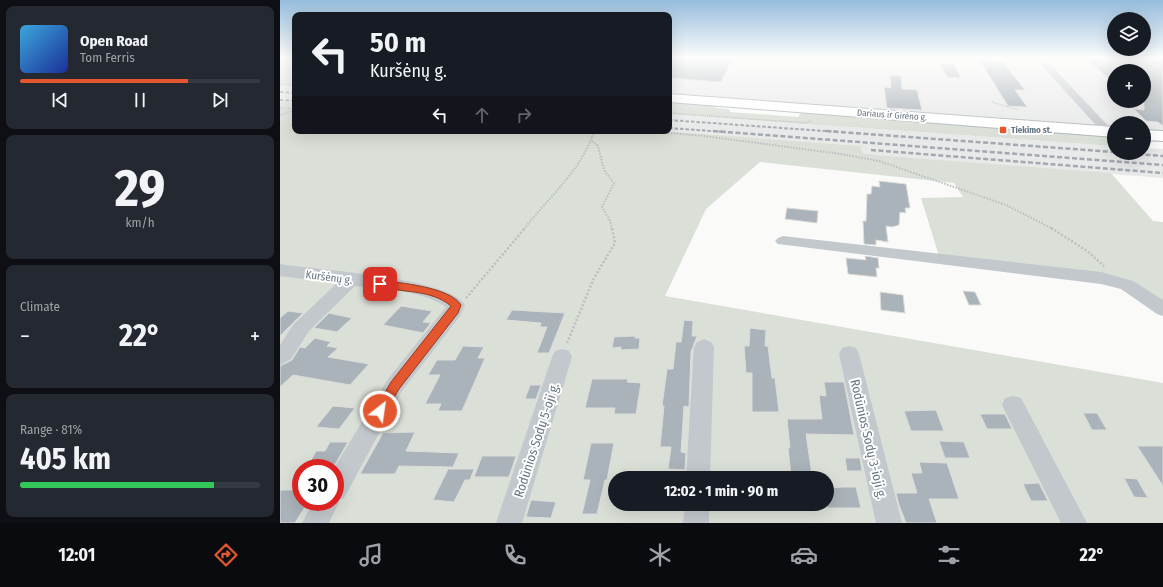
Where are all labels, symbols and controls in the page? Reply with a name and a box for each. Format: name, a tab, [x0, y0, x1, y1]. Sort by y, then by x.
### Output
map controls	[1107, 12, 1151, 160]
button: layers	[1107, 12, 1151, 56]
text: 50 m	[370, 26, 426, 59]
icon: left	[304, 28, 356, 80]
text: Open Road	[80, 32, 148, 50]
text: Tom Ferris	[80, 50, 135, 65]
text: Kuršėnų g.	[370, 60, 447, 82]
button: +	[1107, 64, 1151, 108]
icon: previous	[49, 89, 71, 111]
icon: pause	[129, 89, 151, 111]
icon: next	[209, 89, 231, 111]
icon: left	[429, 104, 451, 126]
icon: ahead	[471, 104, 493, 126]
icon: right	[513, 104, 535, 126]
street label: Dariaus ir Girėno g.	[857, 108, 927, 122]
button: −	[1107, 116, 1151, 160]
marker: Tiekimo st.	[998, 125, 1008, 135]
place label: Tiekimo st.	[1011, 125, 1052, 135]
text: 29	[115, 157, 165, 220]
text: km/h	[126, 215, 155, 230]
pin	[363, 267, 397, 301]
street label: Kuršėnų g.	[305, 268, 353, 287]
icon: arrive	[369, 273, 391, 295]
text: Climate	[20, 299, 60, 314]
text: 22°	[119, 318, 161, 354]
text: −	[20, 323, 30, 350]
text: +	[250, 323, 260, 350]
street label: Rodūnios Sodų 3-ioji g.	[847, 378, 890, 501]
street label: Rodūnios Sodų 5-oji g.	[511, 381, 562, 499]
position arrow	[359, 390, 401, 432]
text: Range · 81%	[20, 422, 82, 437]
text: 405 km	[20, 441, 111, 477]
speed limit sign: 30	[292, 459, 344, 511]
text: 12:02 · 1 min · 90 m	[664, 482, 778, 500]
icon: directions	[212, 541, 240, 569]
icon: music	[357, 541, 385, 569]
icon: phone	[501, 541, 529, 569]
icon: climate	[646, 541, 674, 569]
icon: car	[790, 541, 818, 569]
icon: filters	[935, 541, 963, 569]
text: 12:01	[58, 544, 95, 566]
text: 22°	[1080, 544, 1105, 566]

